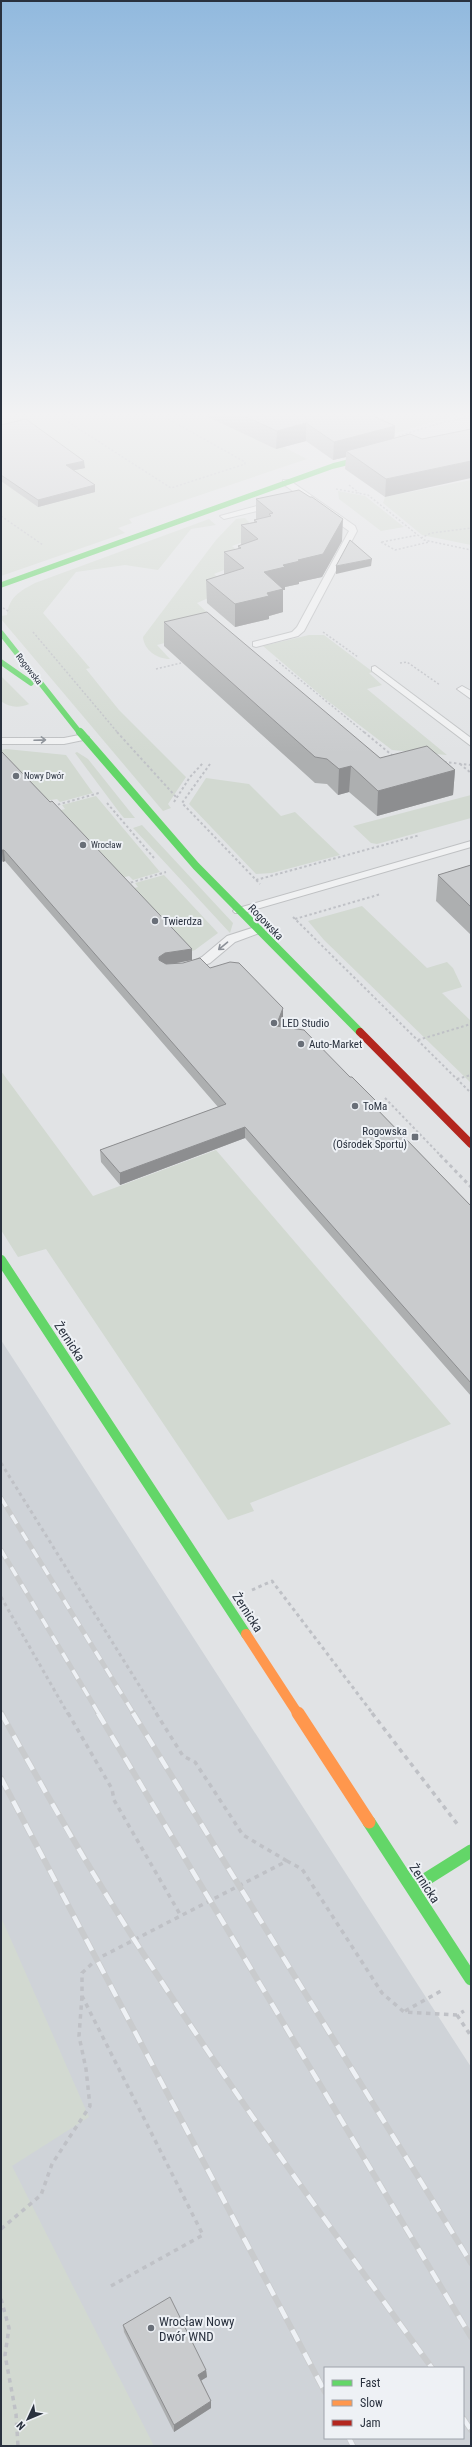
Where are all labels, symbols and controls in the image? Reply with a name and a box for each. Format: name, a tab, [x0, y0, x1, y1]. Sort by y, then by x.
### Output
street label: Rogowska	[14, 652, 44, 686]
one-way arrow	[33, 736, 46, 744]
marker: Nowy Dwór	[11, 771, 21, 781]
place label: Nowy Dwór	[24, 771, 64, 781]
marker: Wrocław	[78, 840, 88, 850]
place label: Wrocław	[91, 840, 122, 850]
street label: Rogowska	[245, 902, 286, 943]
place label: Twierdza	[163, 915, 202, 928]
marker: Twierdza	[150, 916, 160, 926]
one-way arrow	[217, 941, 228, 950]
place label: LED Studio	[282, 1017, 330, 1030]
marker: LED Studio	[269, 1018, 279, 1028]
place label: Auto-Market	[309, 1038, 362, 1051]
marker: Auto-Market	[296, 1039, 306, 1049]
place label: ToMa	[363, 1100, 387, 1113]
marker: ToMa	[350, 1101, 360, 1111]
place label: Rogowska (Ośrodek Sportu)	[333, 1125, 407, 1151]
marker: Rogowska (Ośrodek Sportu)	[410, 1132, 420, 1142]
street label: Żernicka	[51, 1319, 88, 1364]
street label: Żernicka	[229, 1590, 266, 1635]
street label: Żernicka	[406, 1861, 443, 1906]
place label: Wrocław Nowy Dwór WND	[159, 2314, 235, 2344]
marker: Wrocław Nowy Dwór WND	[146, 2323, 156, 2333]
legend	[324, 2367, 464, 2439]
text: Fast	[360, 2376, 381, 2390]
text: Slow	[360, 2396, 383, 2410]
north arrow	[8, 2399, 48, 2439]
text: Jam	[360, 2416, 381, 2430]
text: N	[14, 2418, 28, 2433]

